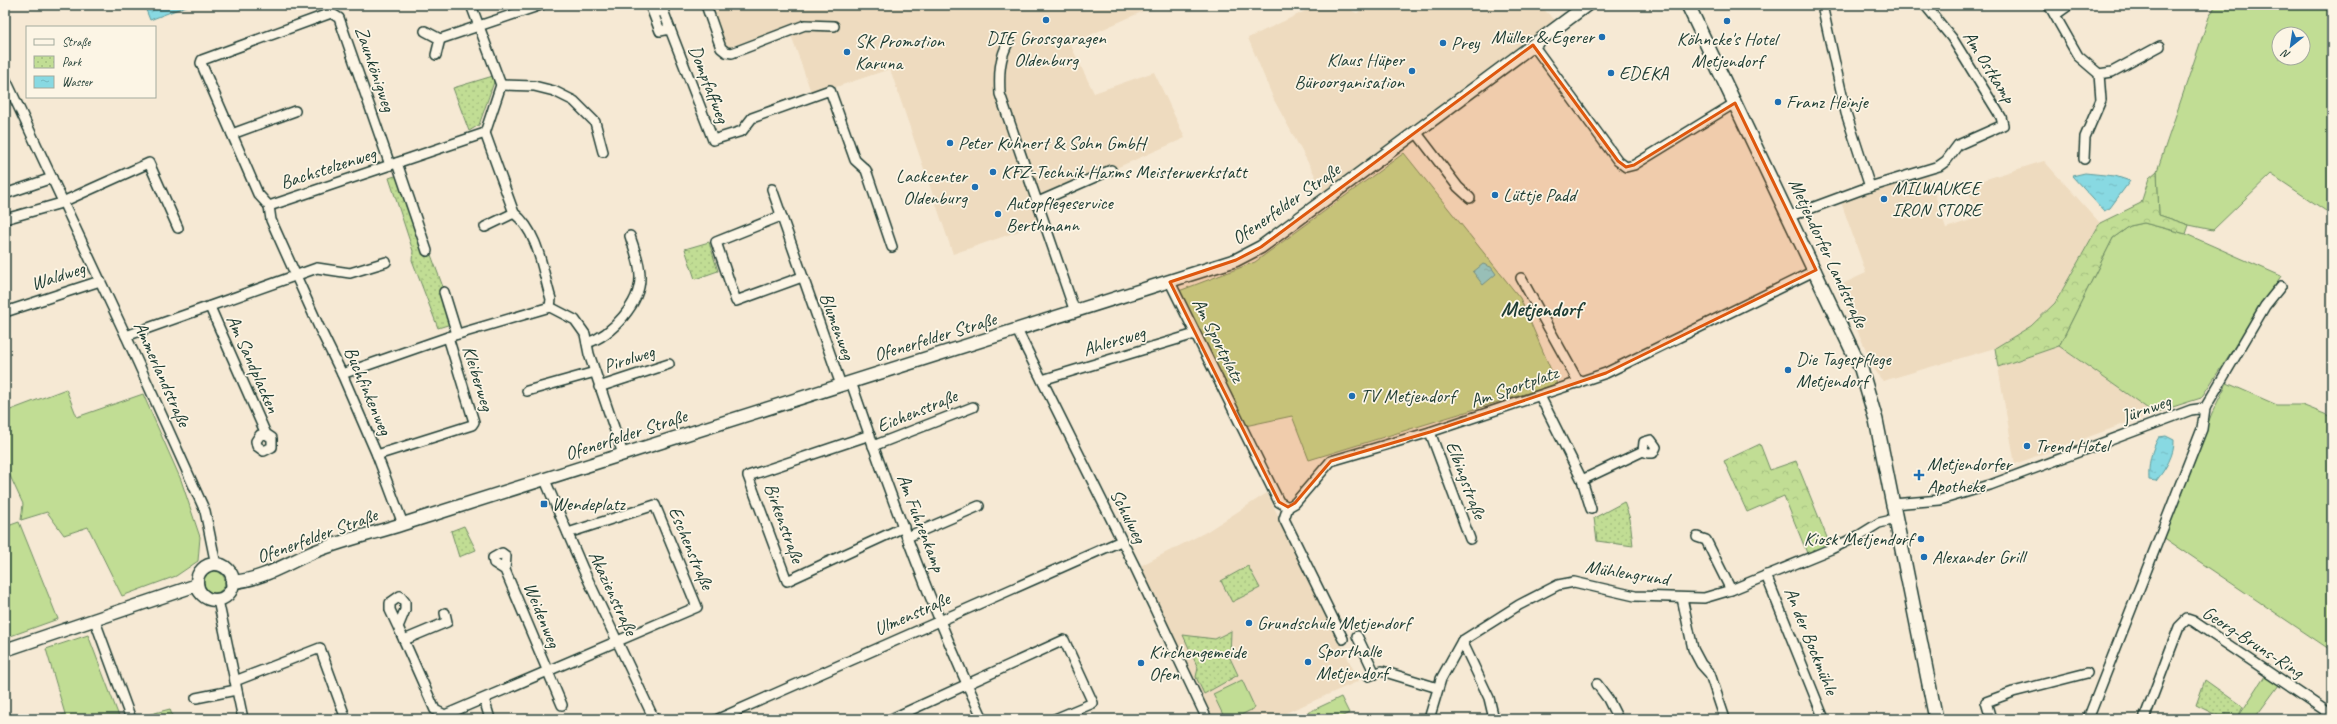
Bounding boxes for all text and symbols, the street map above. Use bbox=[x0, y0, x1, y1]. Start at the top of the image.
marker: DIE Grossgaragen Oldenburg bbox=[1041, 15, 1051, 25]
marker: Köhncke's Hotel Metjendorf bbox=[1722, 16, 1732, 26]
street label: Zaunkönigweg bbox=[349, 23, 401, 116]
place label: Müller & Egerer bbox=[1491, 25, 1596, 49]
legend bbox=[26, 26, 156, 98]
place label: DIE Grossgaragen Oldenburg bbox=[986, 26, 1106, 72]
street label: Am Ostkamp bbox=[1957, 26, 2022, 109]
north arrow bbox=[2271, 26, 2311, 66]
place label: Köhncke's Hotel Metjendorf bbox=[1677, 27, 1781, 73]
place label: SK Promotion Karuna bbox=[855, 29, 945, 75]
place label: Prey bbox=[1451, 31, 1481, 55]
marker: Müller & Egerer bbox=[1597, 32, 1607, 42]
text: Straße bbox=[62, 34, 91, 50]
marker: Prey bbox=[1438, 38, 1448, 48]
street label: Dompfaffweg bbox=[683, 42, 735, 127]
text: N bbox=[2278, 46, 2292, 62]
marker: SK Promotion Karuna bbox=[842, 47, 852, 57]
place label: Klaus Hüper Büroorganisation bbox=[1294, 48, 1405, 94]
text: Park bbox=[62, 54, 83, 70]
place label: EDEKA bbox=[1619, 61, 1669, 85]
marker: Klaus Hüper Büroorganisation bbox=[1407, 66, 1417, 76]
marker: EDEKA bbox=[1606, 68, 1616, 78]
text: Wasser bbox=[62, 74, 94, 90]
place label: Franz Heinje bbox=[1786, 90, 1869, 114]
marker: Franz Heinje bbox=[1773, 97, 1783, 107]
place label: Peter Kuhnert & Sohn GmbH bbox=[958, 131, 1148, 155]
marker: Peter Kuhnert & Sohn GmbH bbox=[945, 138, 955, 148]
street label: Bachstelzenweg bbox=[277, 141, 380, 195]
street label: Ofenerfelder Straße bbox=[1227, 157, 1346, 250]
place label: KFZ-Technik Harms Meisterwerkstatt bbox=[1001, 160, 1248, 184]
place label: Lackcenter Oldenburg bbox=[896, 164, 969, 210]
marker: KFZ-Technik Harms Meisterwerkstatt bbox=[988, 167, 998, 177]
street label: Metjendorfer Landstraße bbox=[1783, 175, 1874, 333]
place label: MILWAUKEE IRON STORE bbox=[1892, 176, 1984, 222]
marker: Lackcenter Oldenburg bbox=[970, 182, 980, 192]
place label: Lüttje Padd bbox=[1503, 183, 1579, 207]
marker: Lüttje Padd bbox=[1490, 190, 1500, 200]
place label: Autopflegeservice Berthmann bbox=[1006, 191, 1114, 237]
marker: MILWAUKEE IRON STORE bbox=[1879, 194, 1889, 204]
marker: Autopflegeservice Berthmann bbox=[993, 209, 1003, 219]
street label: Waldweg bbox=[28, 256, 89, 296]
street label: Blumenweg bbox=[814, 289, 861, 364]
street label: Am Sportplatz bbox=[1187, 294, 1250, 388]
district label: Metjendorf bbox=[1501, 296, 1587, 322]
street label: Ofenerfelder Straße bbox=[871, 306, 1001, 367]
street label: Am Sandplacken bbox=[221, 311, 285, 417]
street label: Ammerlandstraße bbox=[128, 318, 197, 432]
street label: Ahlersweg bbox=[1080, 320, 1149, 362]
street label: Pirolweg bbox=[601, 339, 659, 378]
street label: Buchfinkenweg bbox=[339, 343, 398, 440]
street label: Kleiberweg bbox=[457, 343, 500, 415]
place label: Die Tagespflege Metjendorf bbox=[1796, 347, 1892, 393]
street label: Am Sportplatz bbox=[1467, 360, 1563, 413]
marker: Die Tagespflege Metjendorf bbox=[1783, 365, 1793, 375]
street label: Eichenstraße bbox=[873, 383, 963, 438]
place label: TV Metjendorf bbox=[1360, 384, 1459, 408]
street label: Jürnweg bbox=[2117, 389, 2175, 429]
marker: TV Metjendorf bbox=[1347, 391, 1357, 401]
street label: Ofenerfelder Straße bbox=[562, 403, 692, 466]
place label: Trend Hotel bbox=[2035, 434, 2113, 458]
street label: Elbingstraße bbox=[1440, 438, 1492, 524]
marker: Trend Hotel bbox=[2022, 441, 2032, 451]
place label: Metjendorfer Apotheke bbox=[1927, 452, 2013, 498]
marker: Metjendorfer Apotheke bbox=[1914, 470, 1924, 480]
street label: Am Fuhrenkamp bbox=[891, 471, 951, 576]
street label: Birkenstraße bbox=[758, 480, 810, 568]
street label: Schulweg bbox=[1104, 485, 1152, 548]
place label: Wendeplatz bbox=[552, 492, 626, 516]
marker: Wendeplatz bbox=[539, 499, 549, 509]
street label: Ofenerfelder Straße bbox=[253, 502, 382, 569]
street label: Eschenstraße bbox=[663, 503, 720, 595]
place label: Kiosk Metjendorf bbox=[1804, 527, 1917, 551]
marker: Kiosk Metjendorf bbox=[1916, 534, 1926, 544]
place label: Alexander Grill bbox=[1932, 545, 2029, 569]
street label: Akazienstraße bbox=[583, 547, 644, 641]
marker: Alexander Grill bbox=[1919, 552, 1929, 562]
street label: Mühlengrund bbox=[1584, 555, 1674, 592]
street label: Weidenweg bbox=[518, 579, 566, 652]
street label: An der Bockmühle bbox=[1779, 584, 1844, 700]
street label: Ulmenstraße bbox=[870, 586, 955, 641]
street label: Georg-Bruns-Ring bbox=[2198, 600, 2309, 684]
place label: Grundschule Metjendorf bbox=[1257, 611, 1415, 635]
marker: Grundschule Metjendorf bbox=[1244, 618, 1254, 628]
place label: Sporthalle Metjendorf bbox=[1316, 639, 1392, 685]
place label: Kirchengemeide Ofen bbox=[1149, 640, 1248, 686]
marker: Sporthalle Metjendorf bbox=[1303, 657, 1313, 667]
marker: Kirchengemeide Ofen bbox=[1136, 658, 1146, 668]

